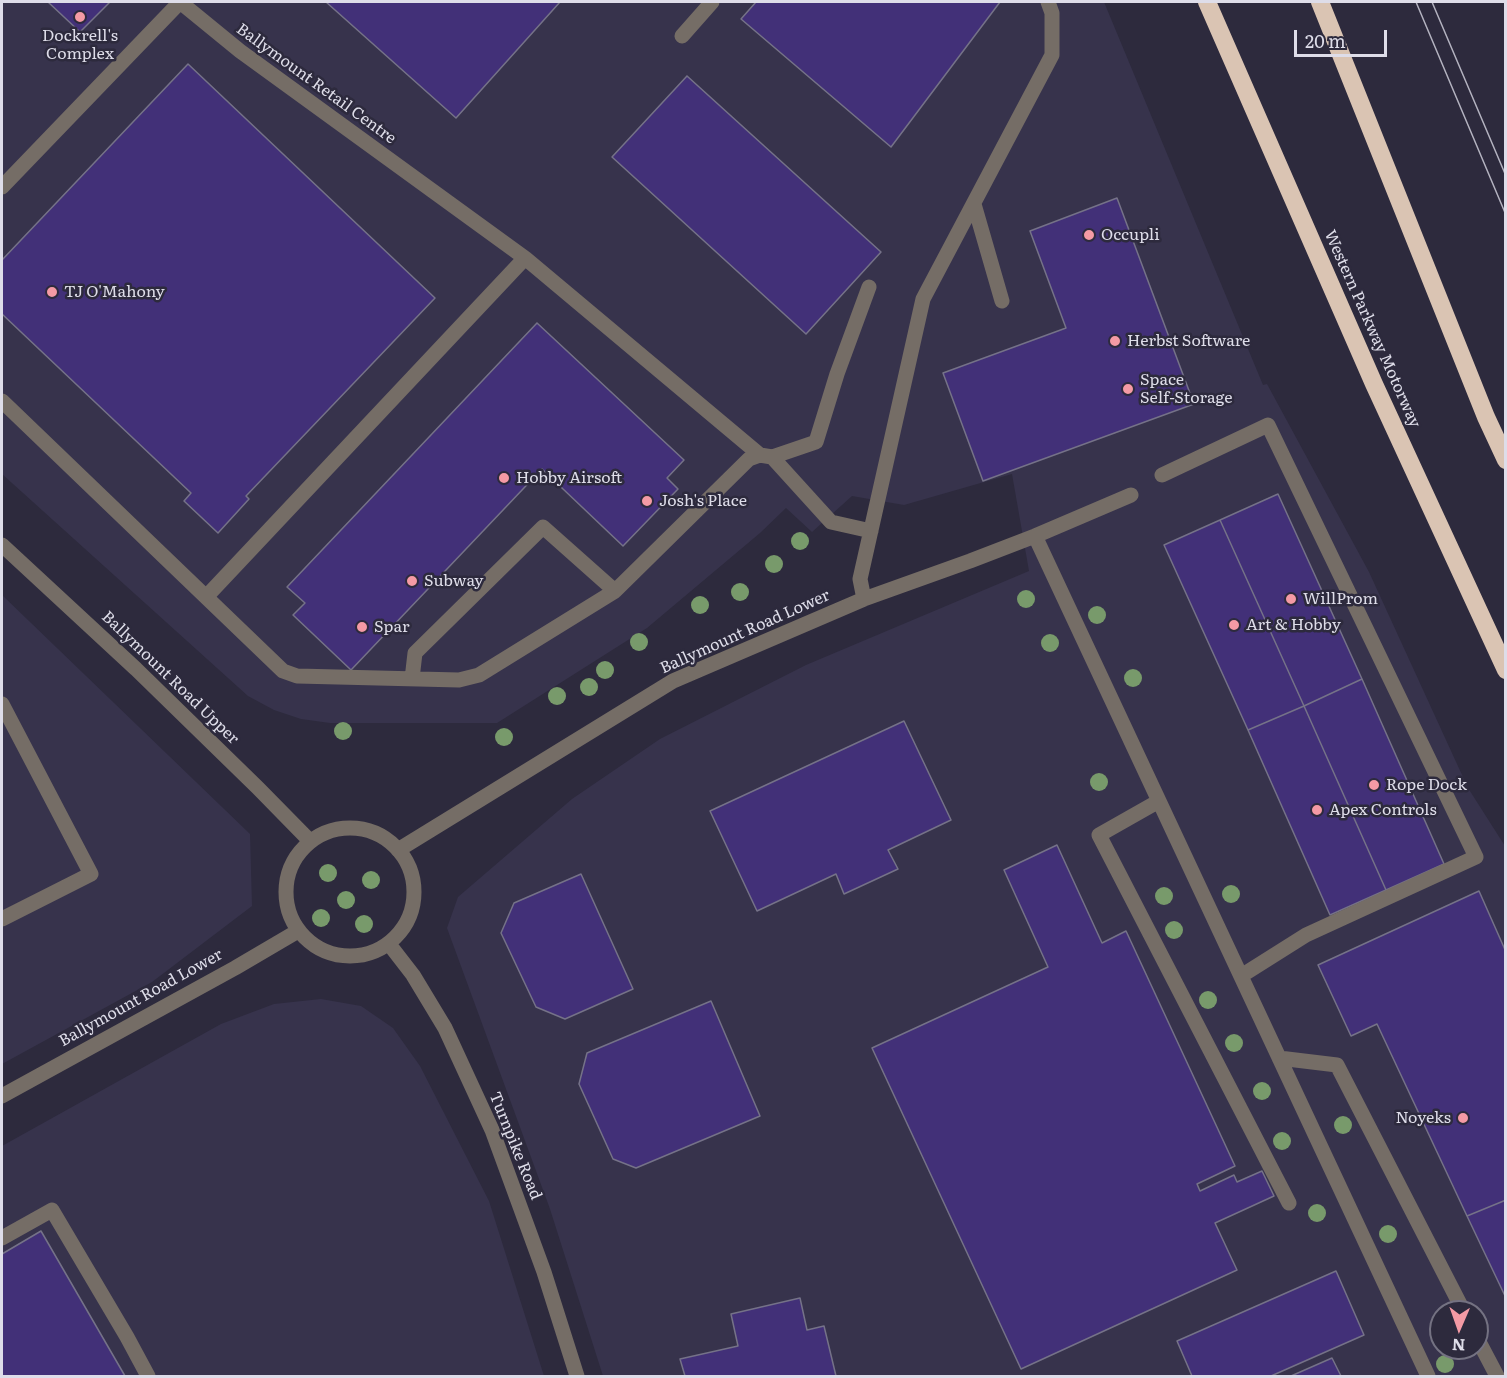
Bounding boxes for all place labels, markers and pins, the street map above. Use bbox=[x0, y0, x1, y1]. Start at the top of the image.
marker: Dockrell's Complex bbox=[73, 10, 87, 24]
place label: Dockrell's Complex bbox=[42, 26, 118, 64]
place label: Occupli bbox=[1101, 225, 1160, 245]
marker: Occupli bbox=[1082, 228, 1096, 242]
place label: TJ O'Mahony bbox=[64, 282, 165, 302]
marker: TJ O'Mahony bbox=[45, 285, 59, 299]
place label: Herbst Software bbox=[1127, 331, 1250, 351]
marker: Herbst Software bbox=[1108, 334, 1122, 348]
place label: Space Self-Storage bbox=[1140, 370, 1232, 408]
marker: Space Self-Storage bbox=[1121, 382, 1135, 396]
place label: Hobby Airsoft bbox=[516, 468, 622, 488]
marker: Hobby Airsoft bbox=[497, 471, 511, 485]
place label: Josh's Place bbox=[659, 491, 747, 511]
marker: Josh's Place bbox=[640, 494, 654, 508]
place label: Subway bbox=[424, 571, 483, 591]
marker: Subway bbox=[405, 574, 419, 588]
place label: WillProm bbox=[1303, 589, 1378, 609]
marker: WillProm bbox=[1284, 592, 1298, 606]
place label: Art & Hobby bbox=[1246, 615, 1341, 635]
place label: Spar bbox=[374, 617, 409, 637]
marker: Art & Hobby bbox=[1227, 618, 1241, 632]
marker: Spar bbox=[355, 620, 369, 634]
place label: Rope Dock bbox=[1386, 775, 1467, 795]
marker: Rope Dock bbox=[1367, 778, 1381, 792]
place label: Apex Controls bbox=[1329, 800, 1437, 820]
marker: Apex Controls bbox=[1310, 803, 1324, 817]
place label: Noyeks bbox=[1395, 1108, 1451, 1128]
marker: Noyeks bbox=[1456, 1111, 1470, 1125]

